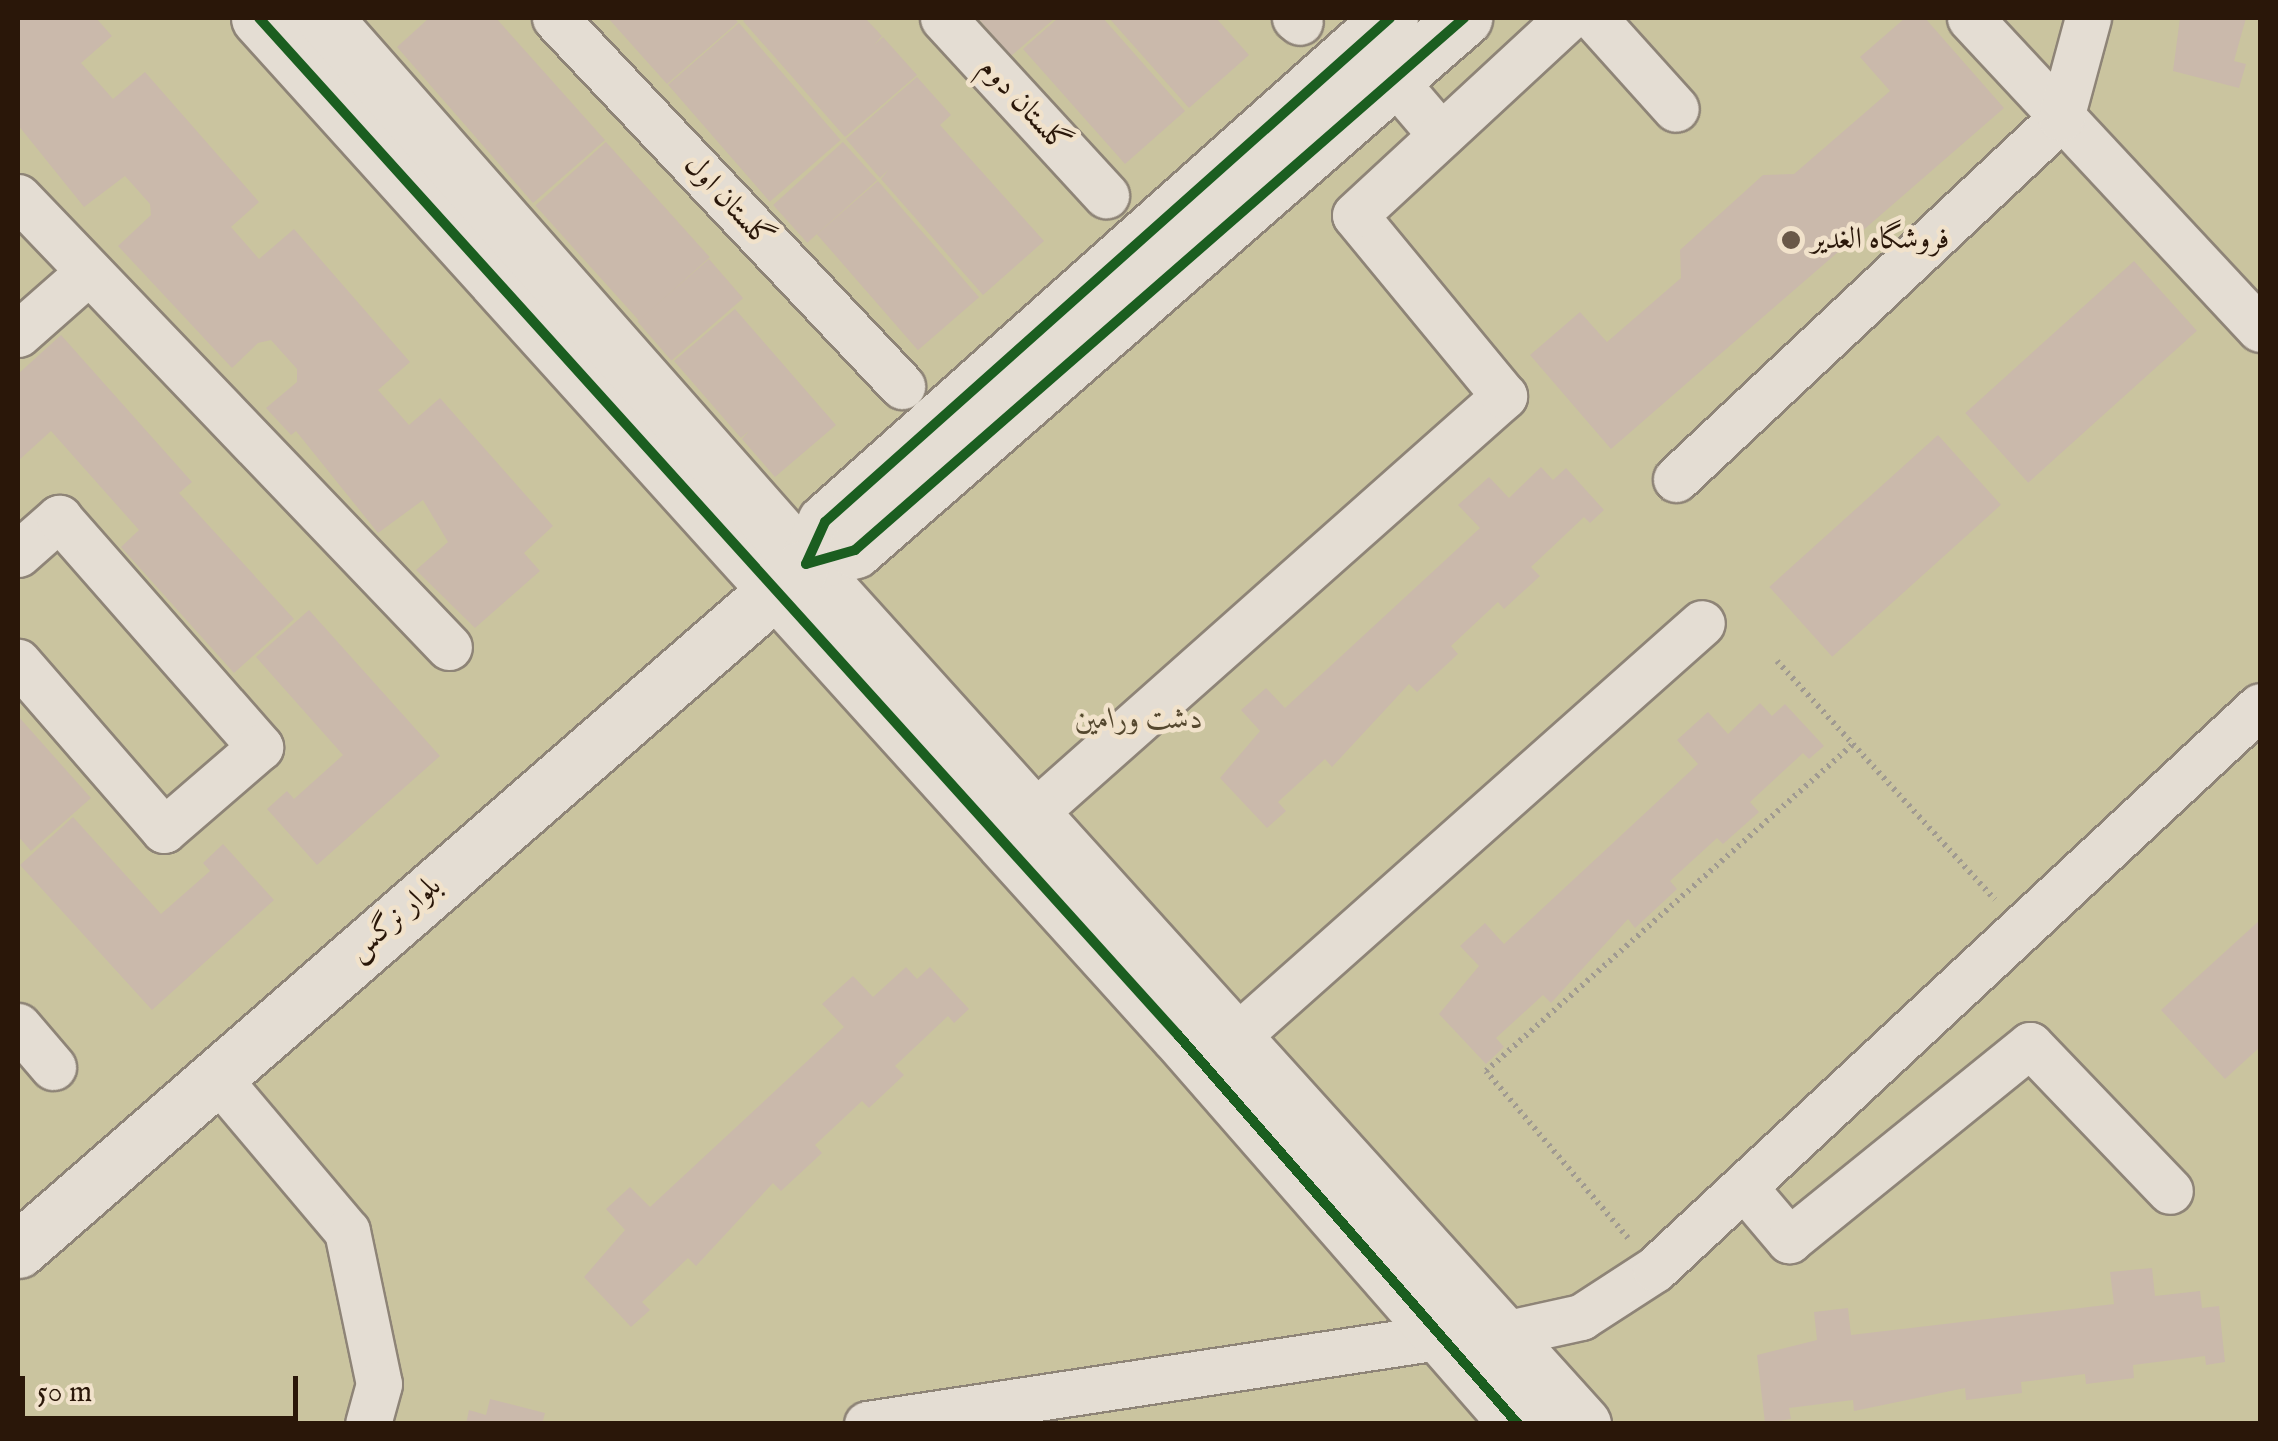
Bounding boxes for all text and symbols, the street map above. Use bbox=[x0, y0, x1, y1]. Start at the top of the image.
street label: گلستان دوم bbox=[971, 51, 1077, 161]
street label: گلستان اول bbox=[676, 148, 780, 256]
place label: فروشگاه الغدیر bbox=[1811, 222, 1949, 258]
marker: فروشگاه الغدیر bbox=[1780, 229, 1802, 251]
park label: دشت ورامین bbox=[1075, 702, 1203, 738]
street label: بلوار نرگس bbox=[341, 869, 449, 969]
scale bar bbox=[25, 1356, 302, 1418]
text: 50 m bbox=[37, 1374, 92, 1412]

